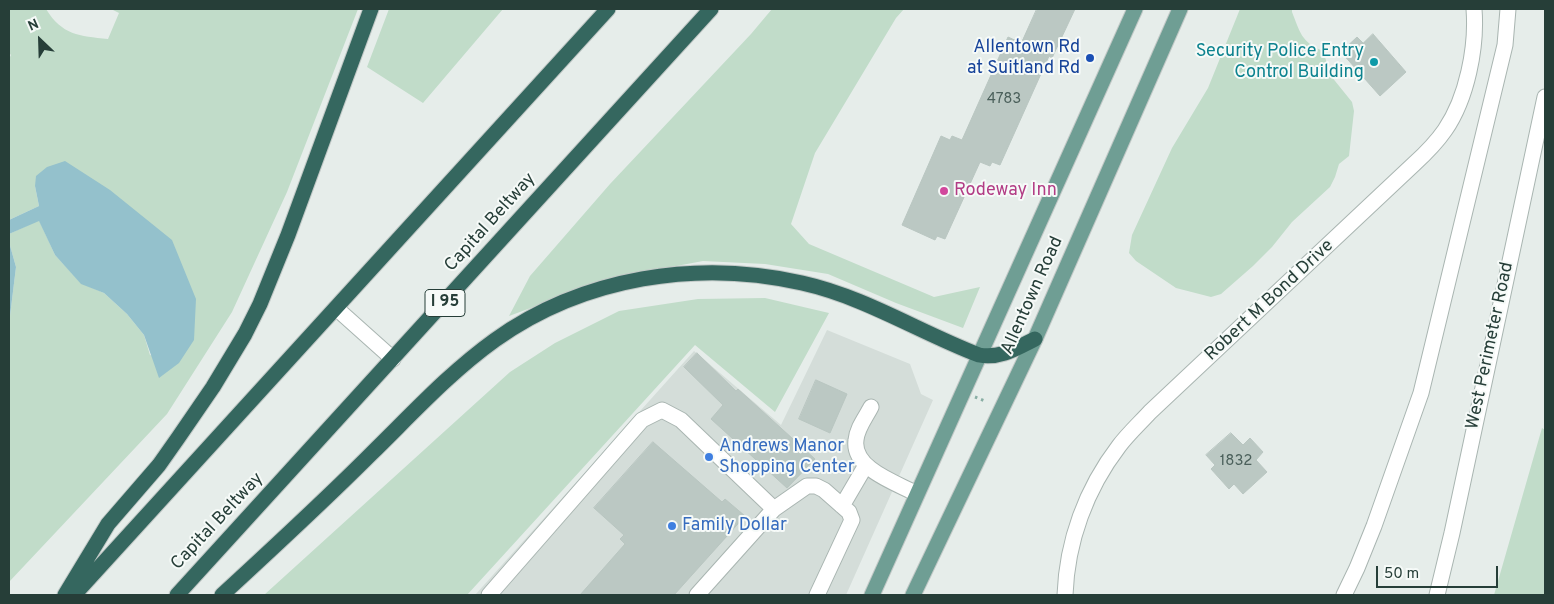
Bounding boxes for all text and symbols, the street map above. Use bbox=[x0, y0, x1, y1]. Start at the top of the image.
north arrow bbox=[15, 15, 65, 65]
text: N bbox=[26, 16, 42, 36]
place label: Allentown Rd at Suitland Rd bbox=[967, 37, 1080, 80]
place label: Security Police Entry Control Building bbox=[1196, 41, 1364, 84]
marker: Allentown Rd at Suitland Rd bbox=[1084, 52, 1096, 64]
marker: Security Police Entry Control Building bbox=[1368, 56, 1380, 68]
house number: 4783 bbox=[987, 91, 1021, 109]
street label: Capital Beltway bbox=[441, 169, 541, 277]
place label: Rodeway Inn bbox=[954, 180, 1057, 202]
marker: Rodeway Inn bbox=[938, 185, 950, 197]
street label: Allentown Road bbox=[997, 234, 1069, 358]
street label: Robert M Bond Drive bbox=[1201, 236, 1339, 366]
street label: West Perimeter Road bbox=[1463, 260, 1519, 432]
road number: I 95 bbox=[425, 290, 465, 316]
place label: Andrews Manor Shopping Center bbox=[719, 436, 855, 478]
marker: Andrews Manor Shopping Center bbox=[703, 451, 715, 463]
house number: 1832 bbox=[1220, 453, 1252, 471]
street label: Capital Beltway bbox=[167, 469, 269, 575]
place label: Family Dollar bbox=[682, 515, 787, 537]
marker: Family Dollar bbox=[666, 520, 678, 532]
scale bar bbox=[1379, 556, 1502, 588]
text: 50 m bbox=[1384, 565, 1419, 584]

